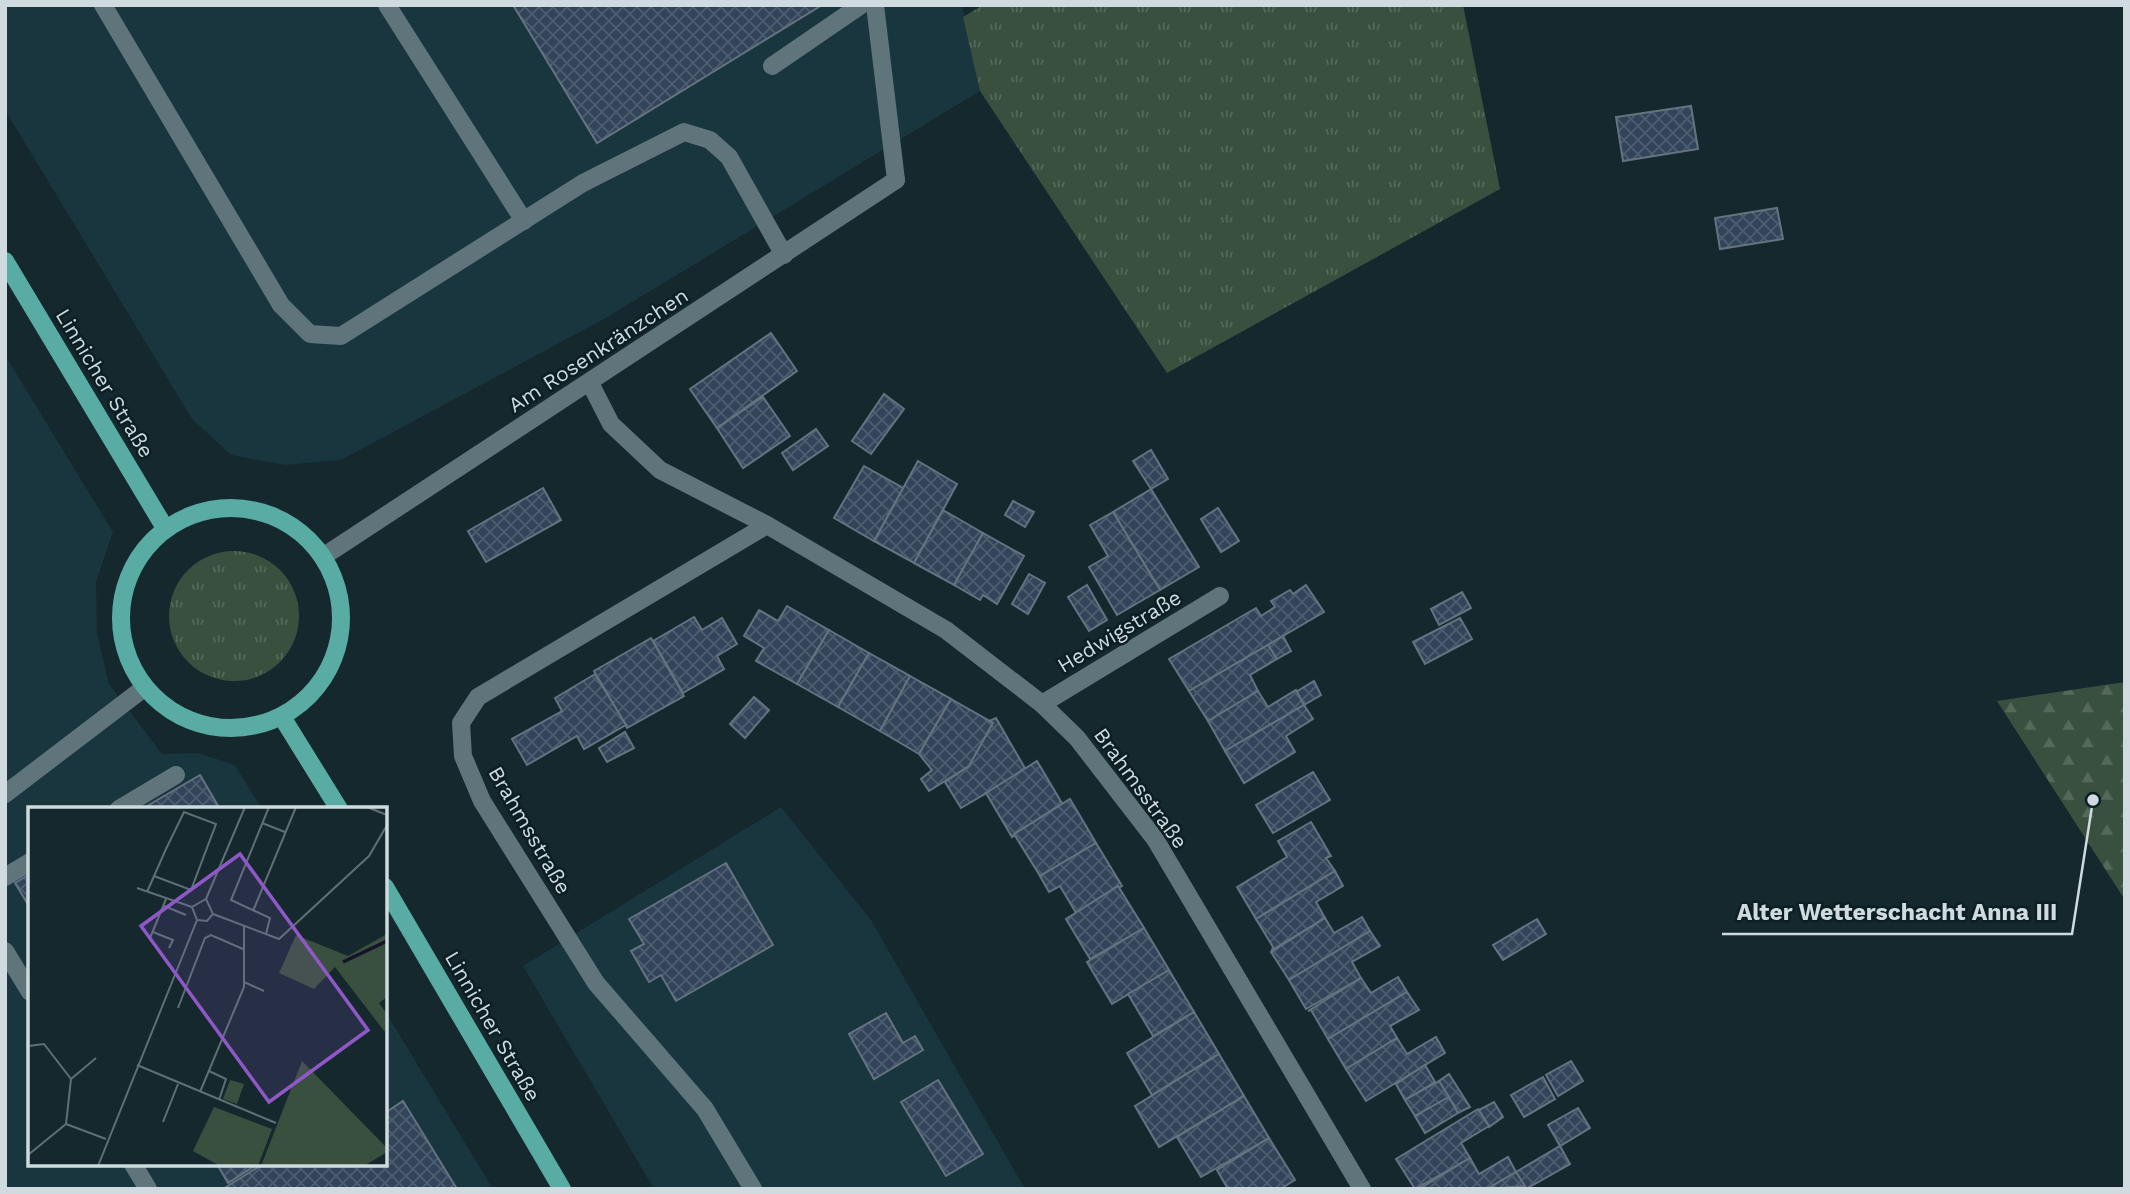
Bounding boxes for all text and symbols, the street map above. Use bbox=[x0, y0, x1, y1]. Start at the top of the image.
street label: Am Rosenkränzchen bbox=[503, 282, 693, 418]
street label: Linnicher Straße bbox=[51, 304, 159, 462]
street label: Hedwigstraße bbox=[1053, 584, 1185, 678]
street label: Brahmsstraße bbox=[1089, 723, 1193, 853]
street label: Brahmsstraße bbox=[483, 762, 577, 898]
inset map bbox=[28, 807, 387, 1166]
callout: Alter Wetterschacht Anna III bbox=[1722, 890, 2072, 934]
text: Alter Wetterschacht Anna III bbox=[1737, 899, 2057, 926]
street label: Linnicher Straße bbox=[440, 946, 546, 1106]

